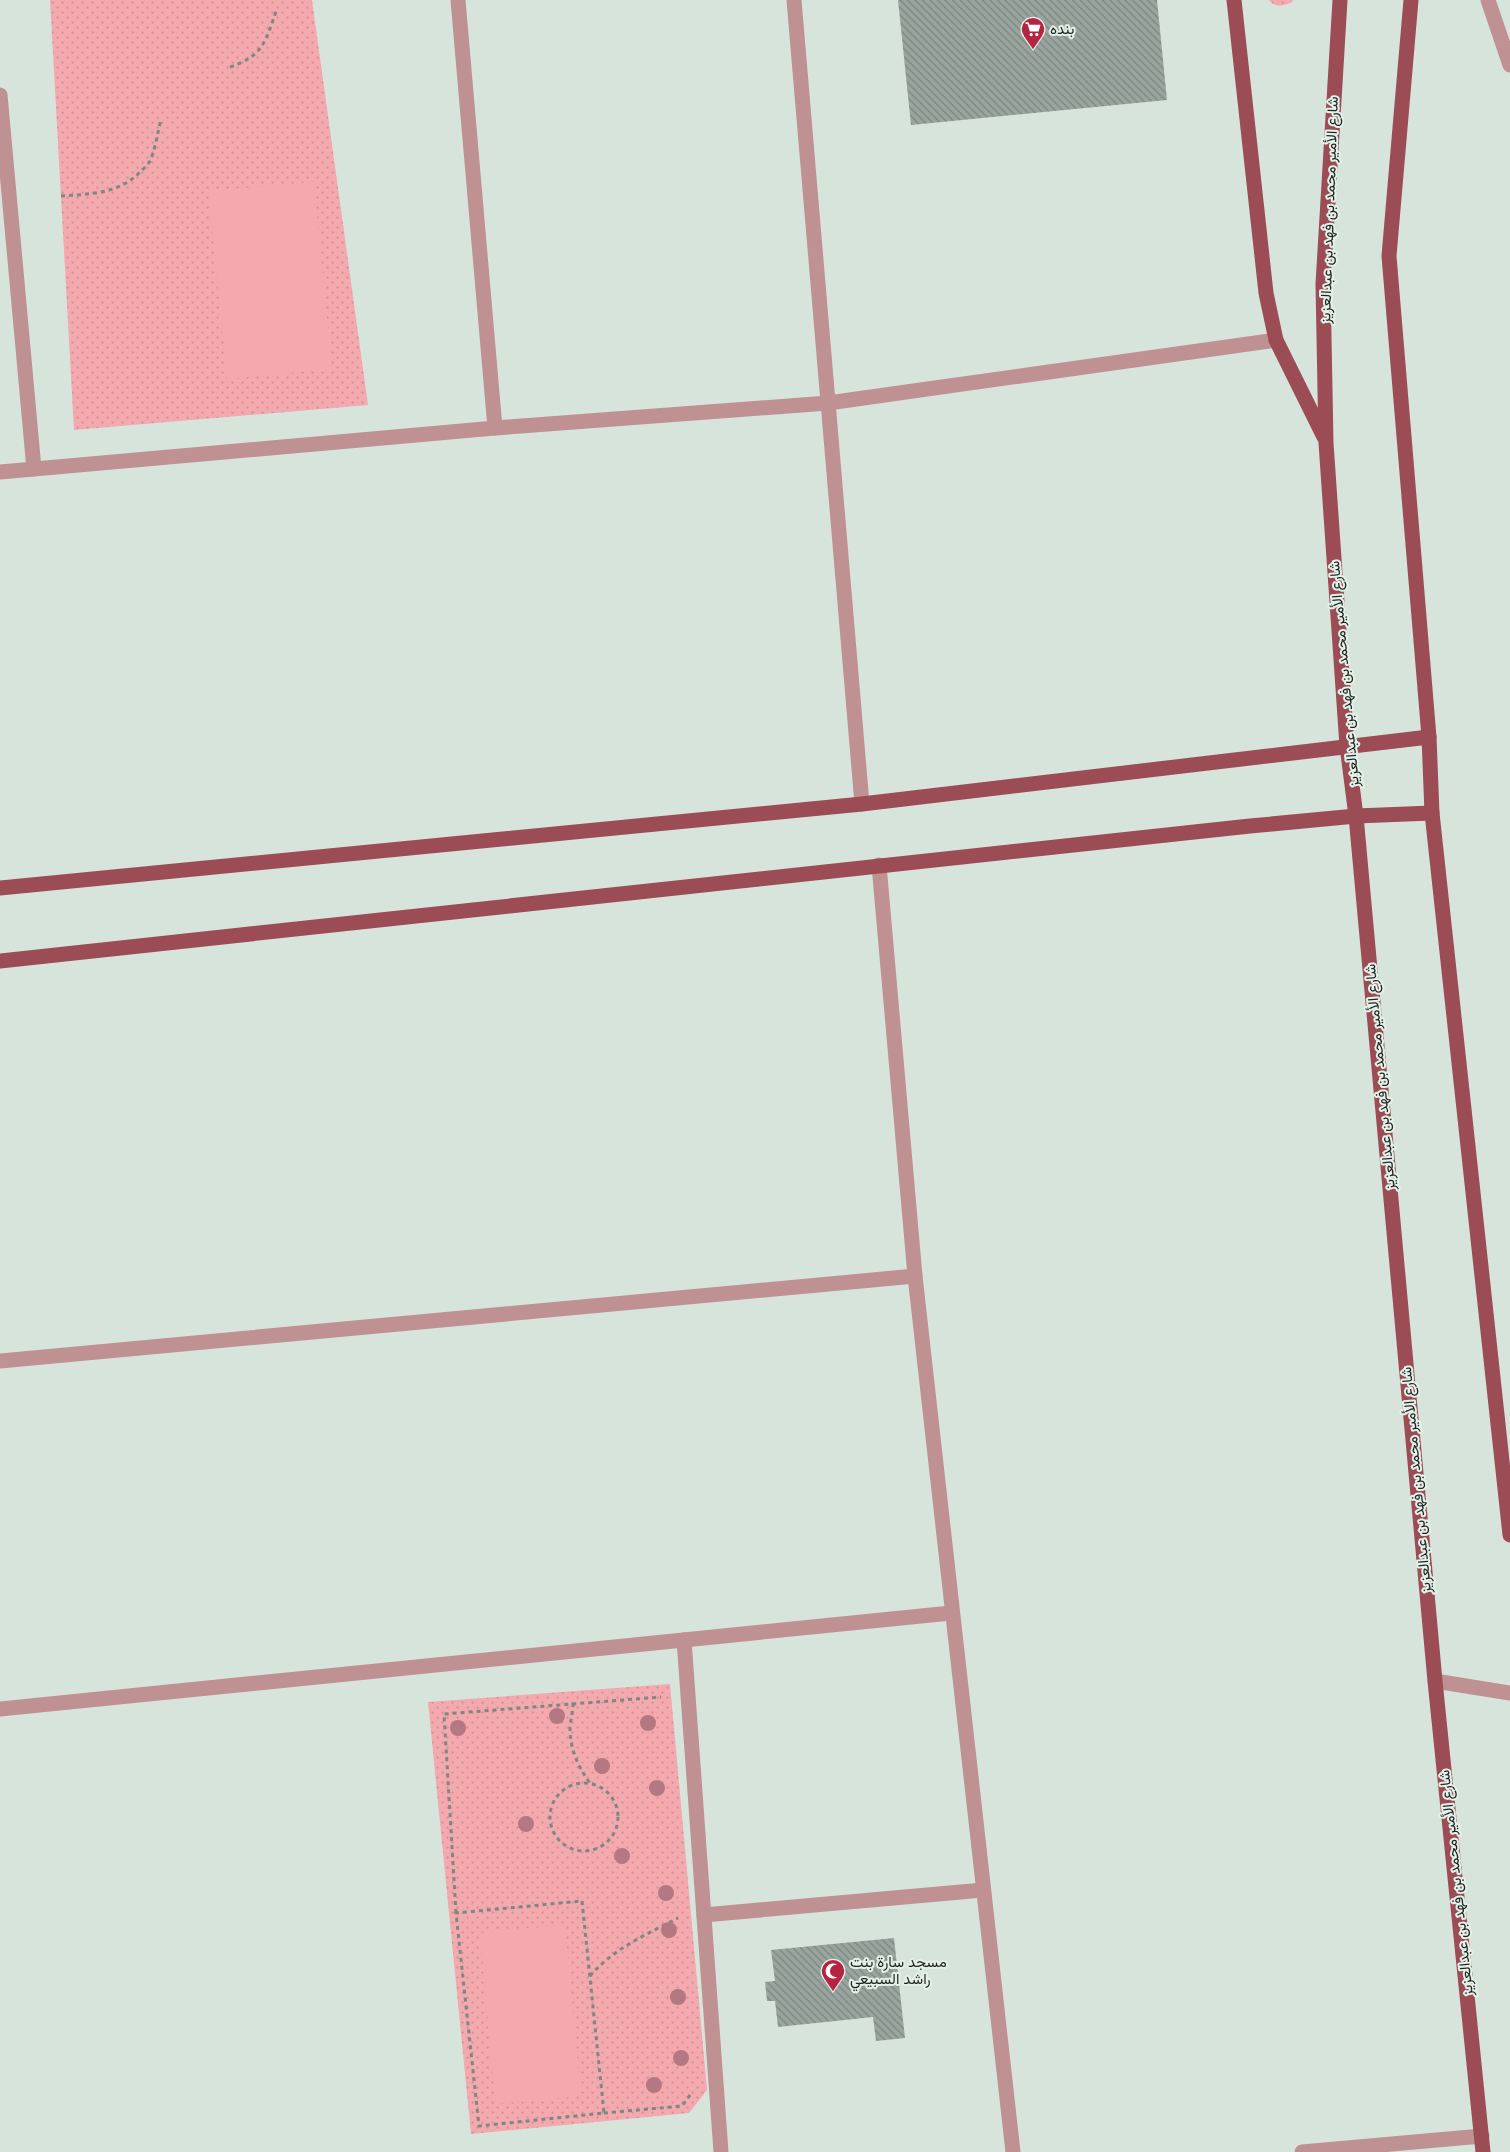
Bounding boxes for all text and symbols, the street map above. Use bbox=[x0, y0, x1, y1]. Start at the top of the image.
supermarket icon: بنده bbox=[1020, 16, 1046, 50]
place label: بنده bbox=[1050, 20, 1074, 38]
street label: شارع الأمير محمد بن فهد بن عبدالعزيز bbox=[1316, 96, 1344, 325]
street label: شارع الأمير محمد بن فهد بن عبدالعزيز bbox=[1325, 560, 1365, 789]
street label: شارع الأمير محمد بن فهد بن عبدالعزيز bbox=[1361, 963, 1401, 1192]
street label: شارع الأمير محمد بن فهد بن عبدالعزيز bbox=[1397, 1366, 1437, 1595]
street label: شارع الأمير محمد بن فهد بن عبدالعزيز bbox=[1435, 1769, 1479, 1998]
place label: مسجد سارة بنت راشد السبيعي bbox=[850, 1953, 947, 1992]
mosque icon: مسجد سارة بنت راشد السبيعي bbox=[820, 1958, 846, 1992]

